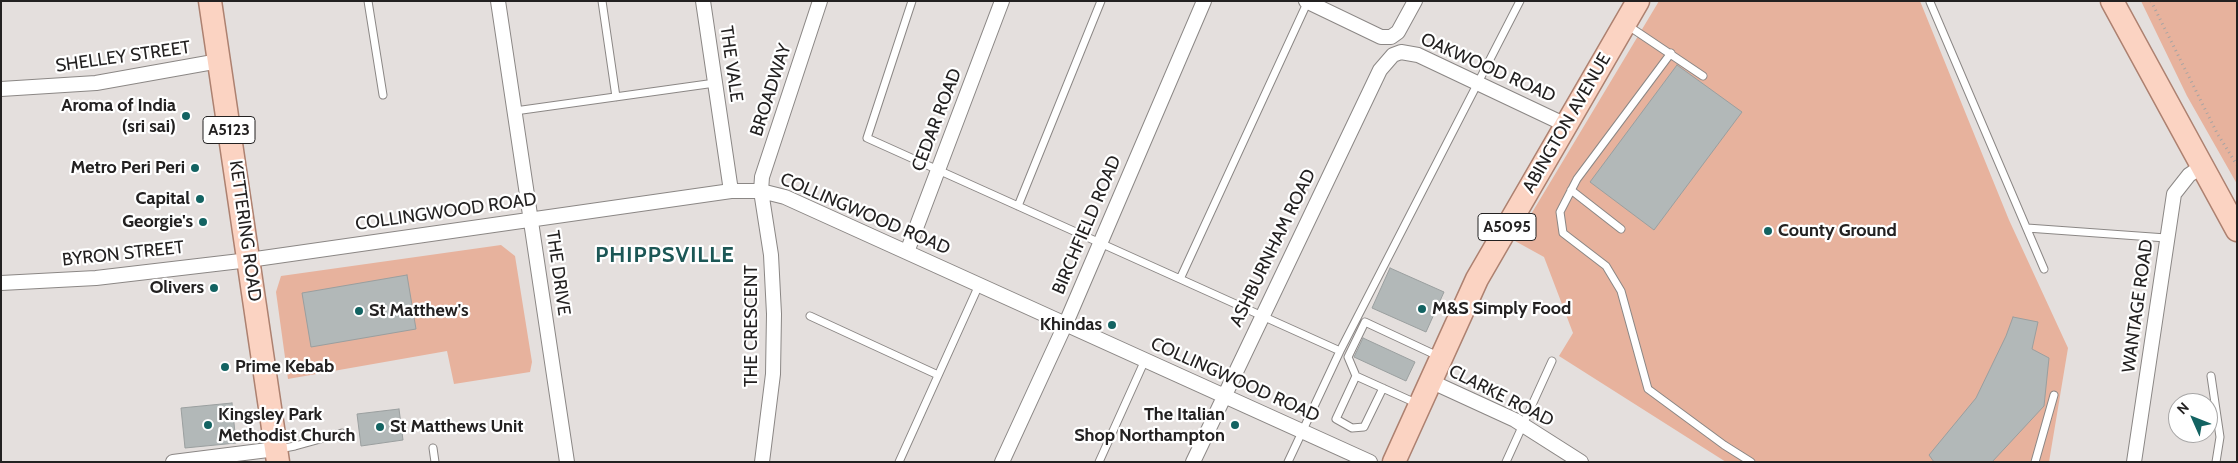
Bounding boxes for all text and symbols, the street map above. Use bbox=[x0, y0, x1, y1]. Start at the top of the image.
street label: THE VALE bbox=[715, 25, 747, 103]
street label: OAKWOOD ROAD bbox=[1417, 29, 1559, 107]
street label: SHELLEY STREET bbox=[54, 37, 192, 77]
street label: BROADWAY bbox=[746, 41, 796, 139]
street label: ABINGTON AVENUE bbox=[1518, 49, 1616, 197]
street label: CEDAR ROAD bbox=[907, 65, 967, 175]
place label: Aroma of India (sri sai) bbox=[61, 95, 176, 138]
marker: Aroma of India (sri sai) bbox=[180, 110, 192, 122]
road number: A5123 bbox=[203, 116, 255, 144]
street label: BIRCHFIELD ROAD bbox=[1048, 152, 1126, 298]
place label: Metro Peri Peri bbox=[71, 157, 185, 179]
street label: KETTERING ROAD bbox=[224, 159, 266, 303]
marker: Metro Peri Peri bbox=[189, 162, 201, 174]
street label: ASHBURNHAM ROAD bbox=[1225, 166, 1321, 330]
street label: COLLINGWOOD ROAD bbox=[777, 168, 953, 260]
place label: Capital bbox=[136, 188, 190, 210]
street label: COLLINGWOOD ROAD bbox=[354, 189, 538, 235]
marker: Capital bbox=[194, 193, 206, 205]
place label: Georgie's bbox=[122, 211, 193, 233]
road number: A5095 bbox=[1478, 213, 1536, 240]
marker: Georgie's bbox=[197, 216, 209, 228]
place label: County Ground bbox=[1778, 220, 1897, 242]
marker: County Ground bbox=[1762, 225, 1774, 237]
street label: THE DRIVE bbox=[541, 229, 575, 317]
street label: BYRON STREET bbox=[61, 237, 185, 271]
street label: WANTAGE ROAD bbox=[2118, 238, 2158, 374]
district label: PHIPPSVILLE bbox=[594, 243, 736, 269]
street label: THE CRESCENT bbox=[741, 265, 763, 387]
place label: Olivers bbox=[150, 277, 204, 299]
marker: Olivers bbox=[208, 282, 220, 294]
place label: M&S Simply Food bbox=[1432, 298, 1571, 320]
place label: St Matthew's bbox=[369, 300, 469, 322]
marker: M&S Simply Food bbox=[1416, 303, 1428, 315]
marker: St Matthew's bbox=[353, 305, 365, 317]
place label: Khindas bbox=[1040, 314, 1102, 336]
marker: Khindas bbox=[1106, 319, 1118, 331]
street label: COLLINGWOOD ROAD bbox=[1147, 333, 1323, 427]
place label: Prime Kebab bbox=[235, 356, 334, 378]
street label: CLARKE ROAD bbox=[1445, 360, 1557, 432]
marker: Prime Kebab bbox=[219, 361, 231, 373]
north arrow bbox=[2168, 393, 2218, 443]
text: N bbox=[2173, 398, 2193, 418]
place label: Kingsley Park Methodist Church bbox=[218, 404, 355, 446]
place label: The Italian Shop Northampton bbox=[1074, 404, 1225, 446]
place label: St Matthews Unit bbox=[390, 416, 524, 438]
marker: Kingsley Park Methodist Church bbox=[202, 419, 214, 431]
marker: The Italian Shop Northampton bbox=[1229, 419, 1241, 431]
marker: St Matthews Unit bbox=[374, 421, 386, 433]

